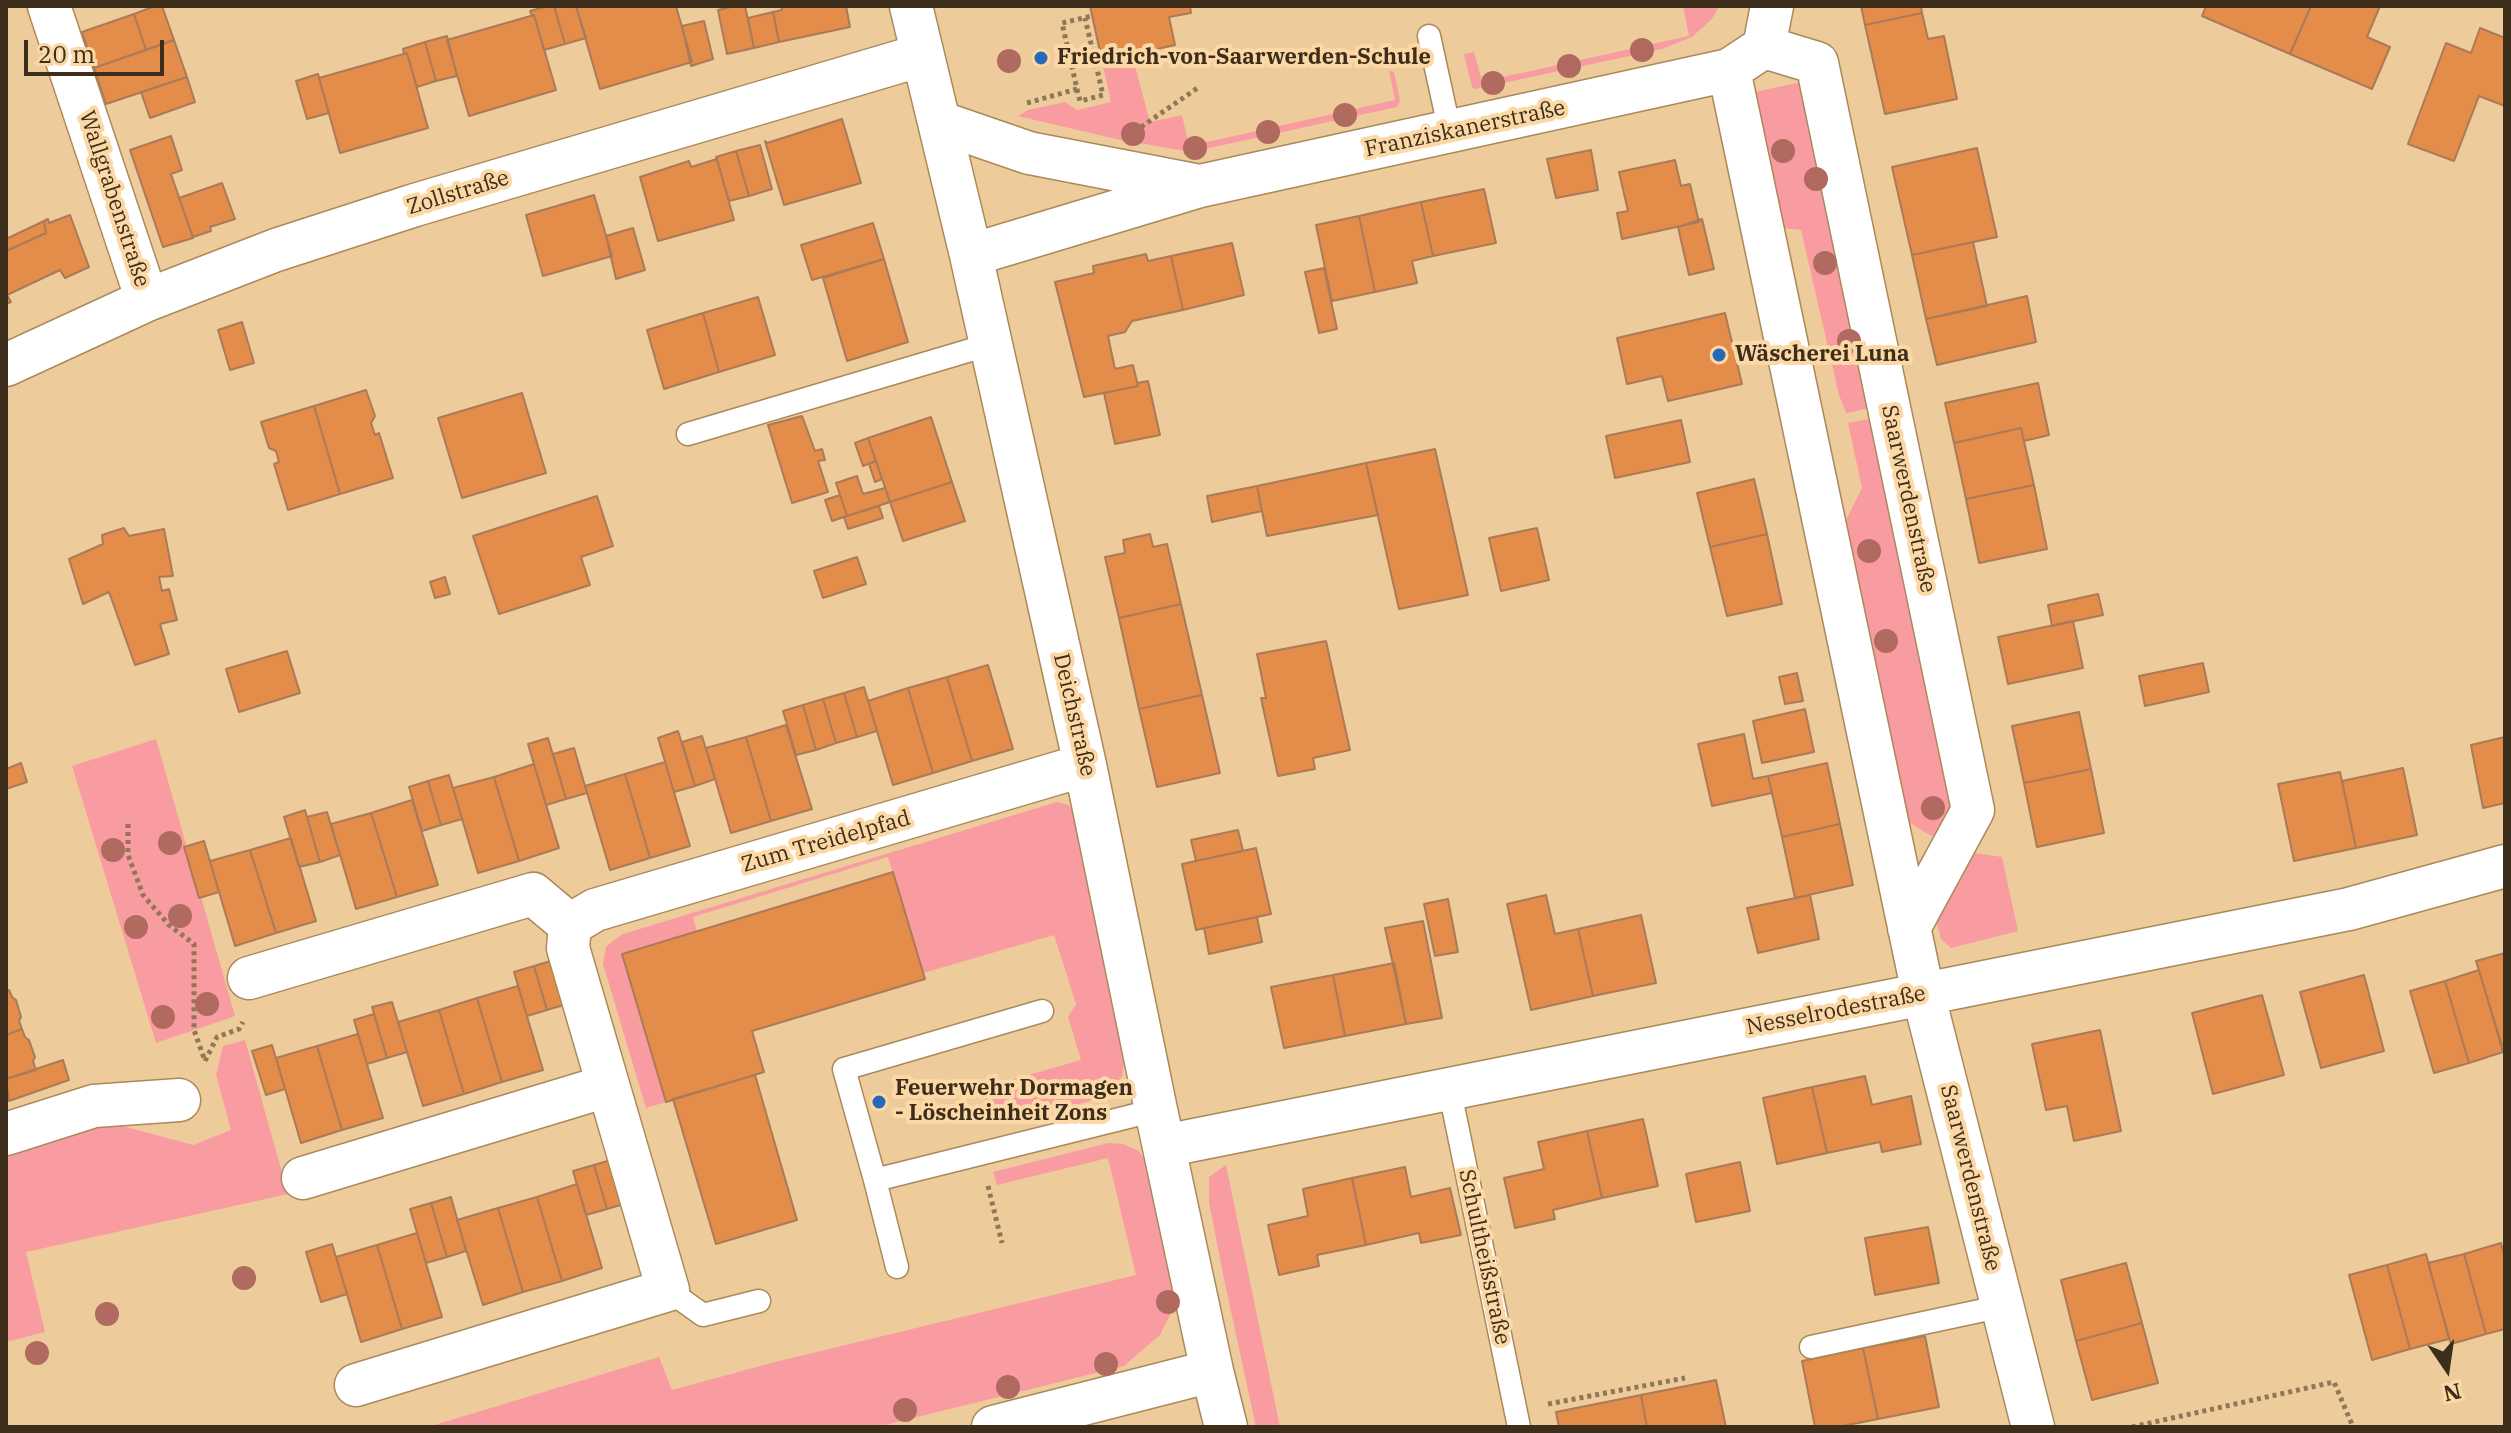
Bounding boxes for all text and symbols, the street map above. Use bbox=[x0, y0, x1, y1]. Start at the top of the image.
scale bar bbox=[28, 24, 168, 74]
text: 20 m bbox=[38, 38, 95, 70]
place label: Friedrich-von-Saarwerden-Schule bbox=[1057, 45, 1431, 71]
marker: Friedrich-von-Saarwerden-Schule bbox=[1032, 49, 1050, 67]
street label: Franziskanerstraße bbox=[1362, 95, 1568, 163]
street label: Wallgrabenstraße bbox=[73, 107, 155, 291]
street label: Zollstraße bbox=[404, 165, 512, 221]
place label: Wäscherei Luna bbox=[1735, 342, 1910, 368]
marker: Wäscherei Luna bbox=[1710, 346, 1728, 364]
street label: Saarwerdenstraße bbox=[1875, 403, 1941, 595]
street label: Deichstraße bbox=[1047, 651, 1101, 779]
street label: Zum Treidelpfad bbox=[739, 805, 913, 879]
street label: Nesselrodestraße bbox=[1744, 981, 1928, 1041]
place label: Feuerwehr Dormagen - Löscheinheit Zons bbox=[895, 1076, 1133, 1128]
street label: Saarwerdenstraße bbox=[1934, 1082, 2006, 1274]
marker: Feuerwehr Dormagen - Löscheinheit Zons bbox=[870, 1093, 888, 1111]
street label: Schultheißstraße bbox=[1453, 1167, 1515, 1347]
north arrow bbox=[2407, 1329, 2487, 1409]
text: N bbox=[2441, 1377, 2464, 1409]

